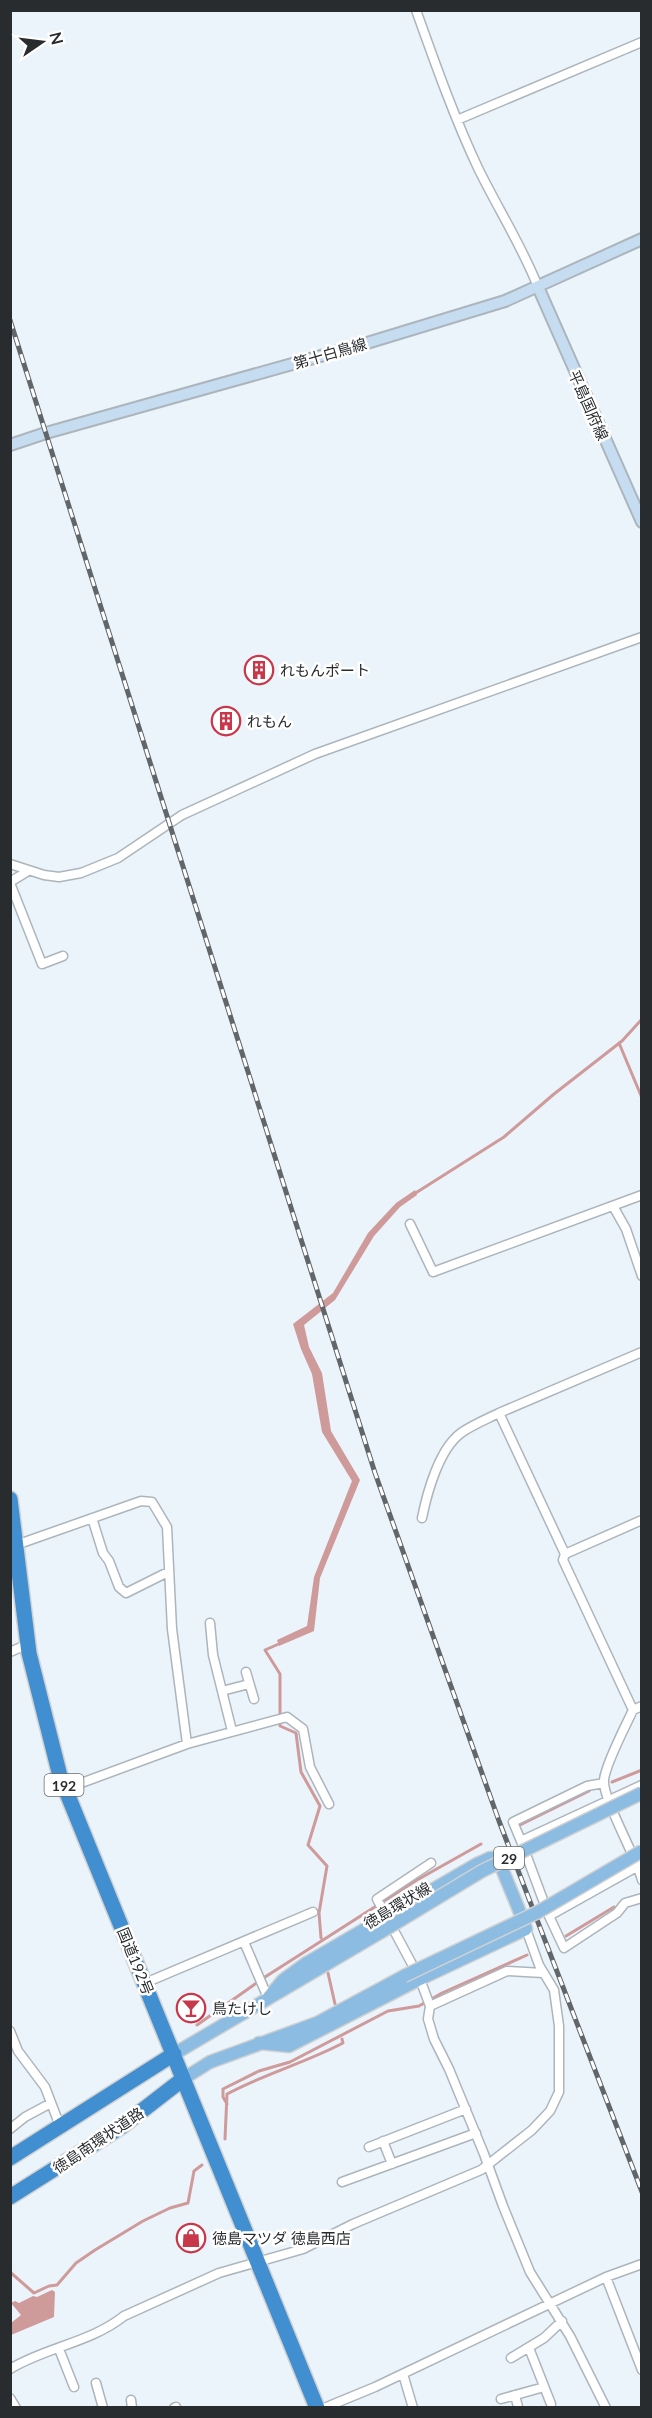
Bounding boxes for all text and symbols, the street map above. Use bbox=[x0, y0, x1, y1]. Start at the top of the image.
north arrow bbox=[12, 12, 72, 72]
text: N bbox=[46, 30, 68, 47]
street label: 第十白鳥線 bbox=[291, 334, 369, 372]
street label: 平島国府線 bbox=[566, 367, 612, 443]
building icon: れもんポート bbox=[243, 654, 275, 686]
place label: れもんポート bbox=[280, 661, 370, 679]
building icon: れもん bbox=[210, 705, 242, 737]
place label: れもん bbox=[247, 712, 292, 730]
road number: 192 bbox=[44, 1774, 84, 1796]
road number: 29 bbox=[494, 1847, 524, 1869]
street label: 徳島環状線 bbox=[360, 1878, 434, 1932]
street label: 国道192号 bbox=[114, 1925, 158, 1997]
bar icon: 鳥たけし bbox=[175, 1992, 207, 2024]
place label: 鳥たけし bbox=[212, 1999, 272, 2017]
street label: 徳島南環状道路 bbox=[49, 2103, 147, 2177]
shop icon: 徳島マツダ 徳島西店 bbox=[175, 2222, 207, 2254]
place label: 徳島マツダ 徳島西店 bbox=[212, 2229, 351, 2247]

